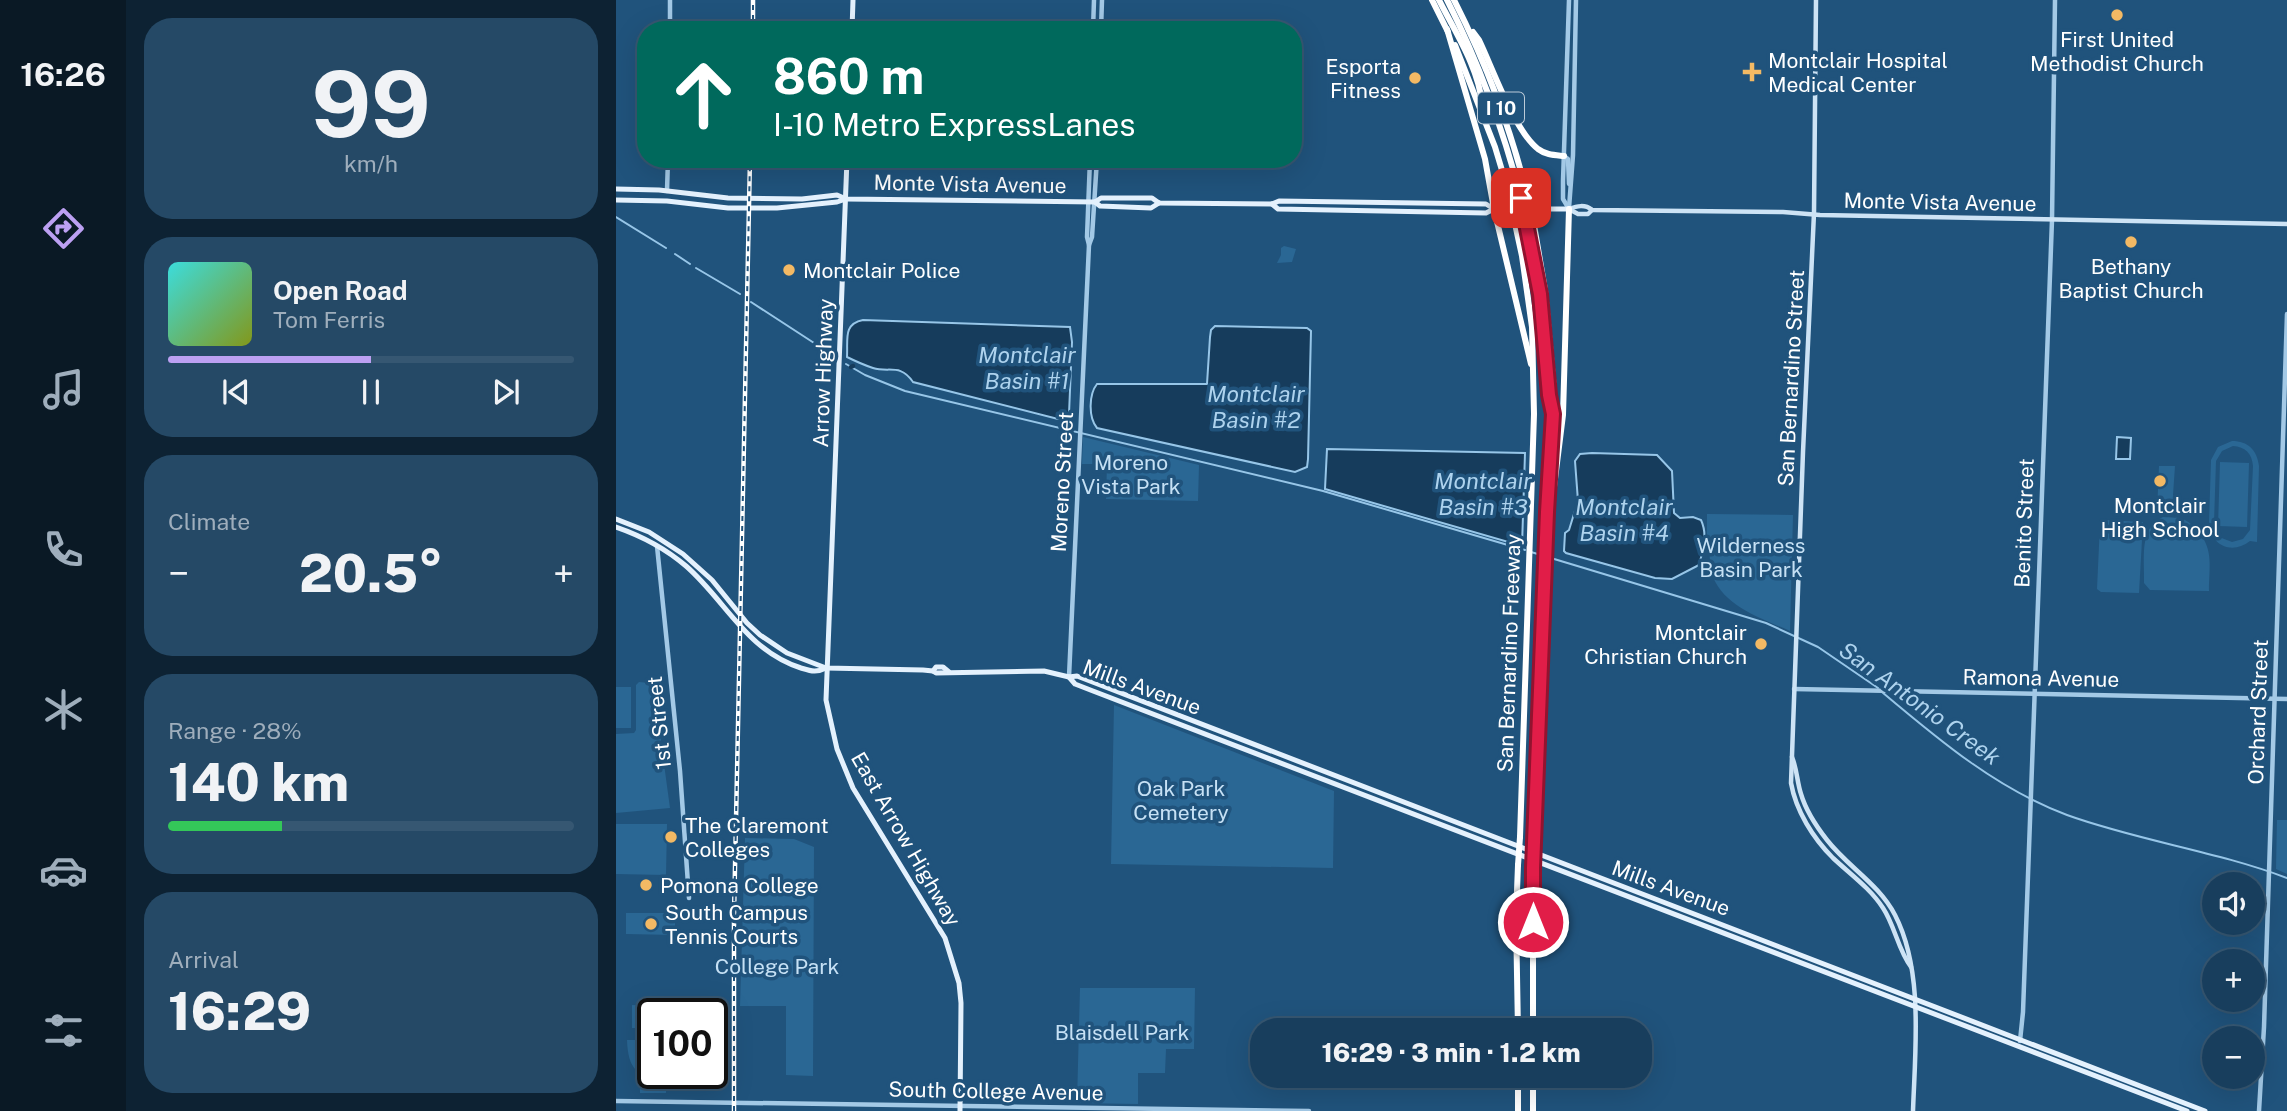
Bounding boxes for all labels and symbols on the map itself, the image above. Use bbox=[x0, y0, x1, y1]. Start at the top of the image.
marker: First United Methodist Church bbox=[2109, 7, 2125, 23]
place label: First United Methodist Church bbox=[2030, 27, 2204, 76]
place label: Montclair Hospital Medical Center bbox=[1768, 48, 1948, 97]
place label: Esporta Fitness bbox=[1326, 54, 1401, 103]
marker: Montclair Hospital Medical Center bbox=[1742, 62, 1762, 82]
marker: Esporta Fitness bbox=[1407, 70, 1423, 86]
road number: I 10 bbox=[1478, 92, 1524, 124]
pin bbox=[1491, 168, 1551, 228]
street label: Monte Vista Avenue bbox=[873, 170, 1067, 198]
street label: Monte Vista Avenue bbox=[1843, 188, 2037, 216]
marker: Bethany Baptist Church bbox=[2123, 234, 2139, 250]
place label: Bethany Baptist Church bbox=[2058, 254, 2204, 303]
place label: Montclair Police bbox=[803, 258, 960, 283]
marker: Montclair Police bbox=[781, 262, 797, 278]
street label: San Bernardino Street bbox=[1773, 269, 1809, 487]
street label: Arrow Highway bbox=[808, 298, 838, 448]
water label: Montclair Basin #1 bbox=[978, 341, 1076, 394]
water label: Montclair Basin #2 bbox=[1207, 380, 1305, 433]
street label: Moreno Street bbox=[1046, 411, 1078, 553]
park label: Moreno Vista Park bbox=[1081, 450, 1181, 499]
street label: Benito Street bbox=[2009, 458, 2039, 588]
water label: Montclair Basin #3 bbox=[1434, 467, 1532, 520]
marker: Montclair High School bbox=[2152, 473, 2168, 489]
water label: Montclair Basin #4 bbox=[1575, 493, 1673, 546]
place label: Montclair High School bbox=[2100, 493, 2220, 542]
street label: San Bernardino Freeway bbox=[1492, 533, 1526, 773]
park label: Wilderness Basin Park bbox=[1697, 533, 1806, 582]
place label: Montclair Christian Church bbox=[1584, 620, 1747, 669]
marker: Montclair Christian Church bbox=[1753, 636, 1769, 652]
water label: San Antonio Creek bbox=[1834, 636, 2006, 771]
street label: Orchard Street bbox=[2243, 639, 2273, 785]
street label: Mills Avenue bbox=[1080, 654, 1204, 720]
street label: Ramona Avenue bbox=[1963, 664, 2119, 692]
street label: 1st Street bbox=[642, 675, 676, 771]
street label: East Arrow Highway bbox=[846, 747, 966, 931]
park label: Oak Park Cemetery bbox=[1133, 776, 1229, 825]
place label: The Claremont Colleges bbox=[685, 813, 829, 862]
marker: The Claremont Colleges bbox=[663, 829, 679, 845]
street label: Mills Avenue bbox=[1609, 855, 1733, 921]
place label: Pomona College bbox=[660, 873, 819, 898]
marker: Pomona College bbox=[638, 877, 654, 893]
position arrow bbox=[1496, 885, 1570, 959]
place label: South Campus Tennis Courts bbox=[665, 900, 808, 949]
marker: South Campus Tennis Courts bbox=[643, 916, 659, 932]
park label: College Park bbox=[715, 954, 839, 979]
speed limit sign: 100 bbox=[637, 998, 728, 1089]
park label: Blaisdell Park bbox=[1055, 1020, 1189, 1045]
street label: South College Avenue bbox=[888, 1077, 1104, 1105]

